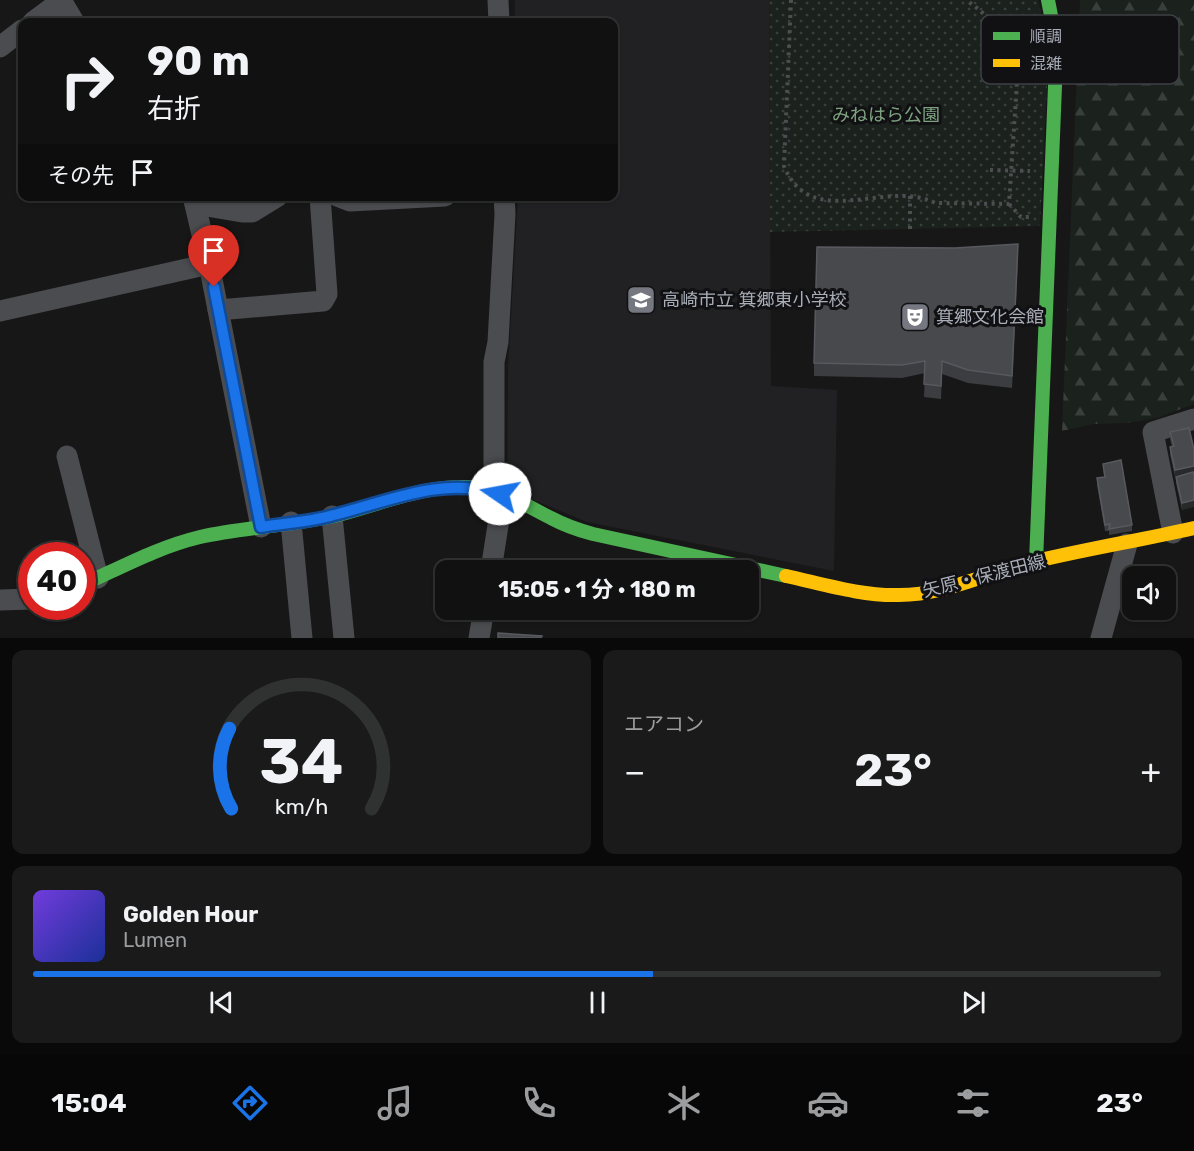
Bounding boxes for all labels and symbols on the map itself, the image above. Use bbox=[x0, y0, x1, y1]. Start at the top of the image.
legend bbox=[981, 15, 1179, 84]
text: 順調 bbox=[1030, 27, 1062, 46]
text: 混雑 bbox=[1030, 54, 1062, 73]
park label: みねはら公園 bbox=[832, 104, 940, 126]
pin bbox=[188, 225, 239, 287]
school or university icon: 高崎市立 箕郷東小学校 bbox=[625, 284, 657, 316]
place label: 高崎市立 箕郷東小学校 bbox=[662, 289, 846, 311]
theatre icon: 箕郷文化会館 bbox=[899, 301, 931, 333]
place label: 箕郷文化会館 bbox=[936, 306, 1044, 328]
position arrow bbox=[468, 462, 532, 526]
speed limit sign: 40 bbox=[18, 542, 96, 620]
street label: 矢原・保渡田線 bbox=[920, 550, 1048, 602]

